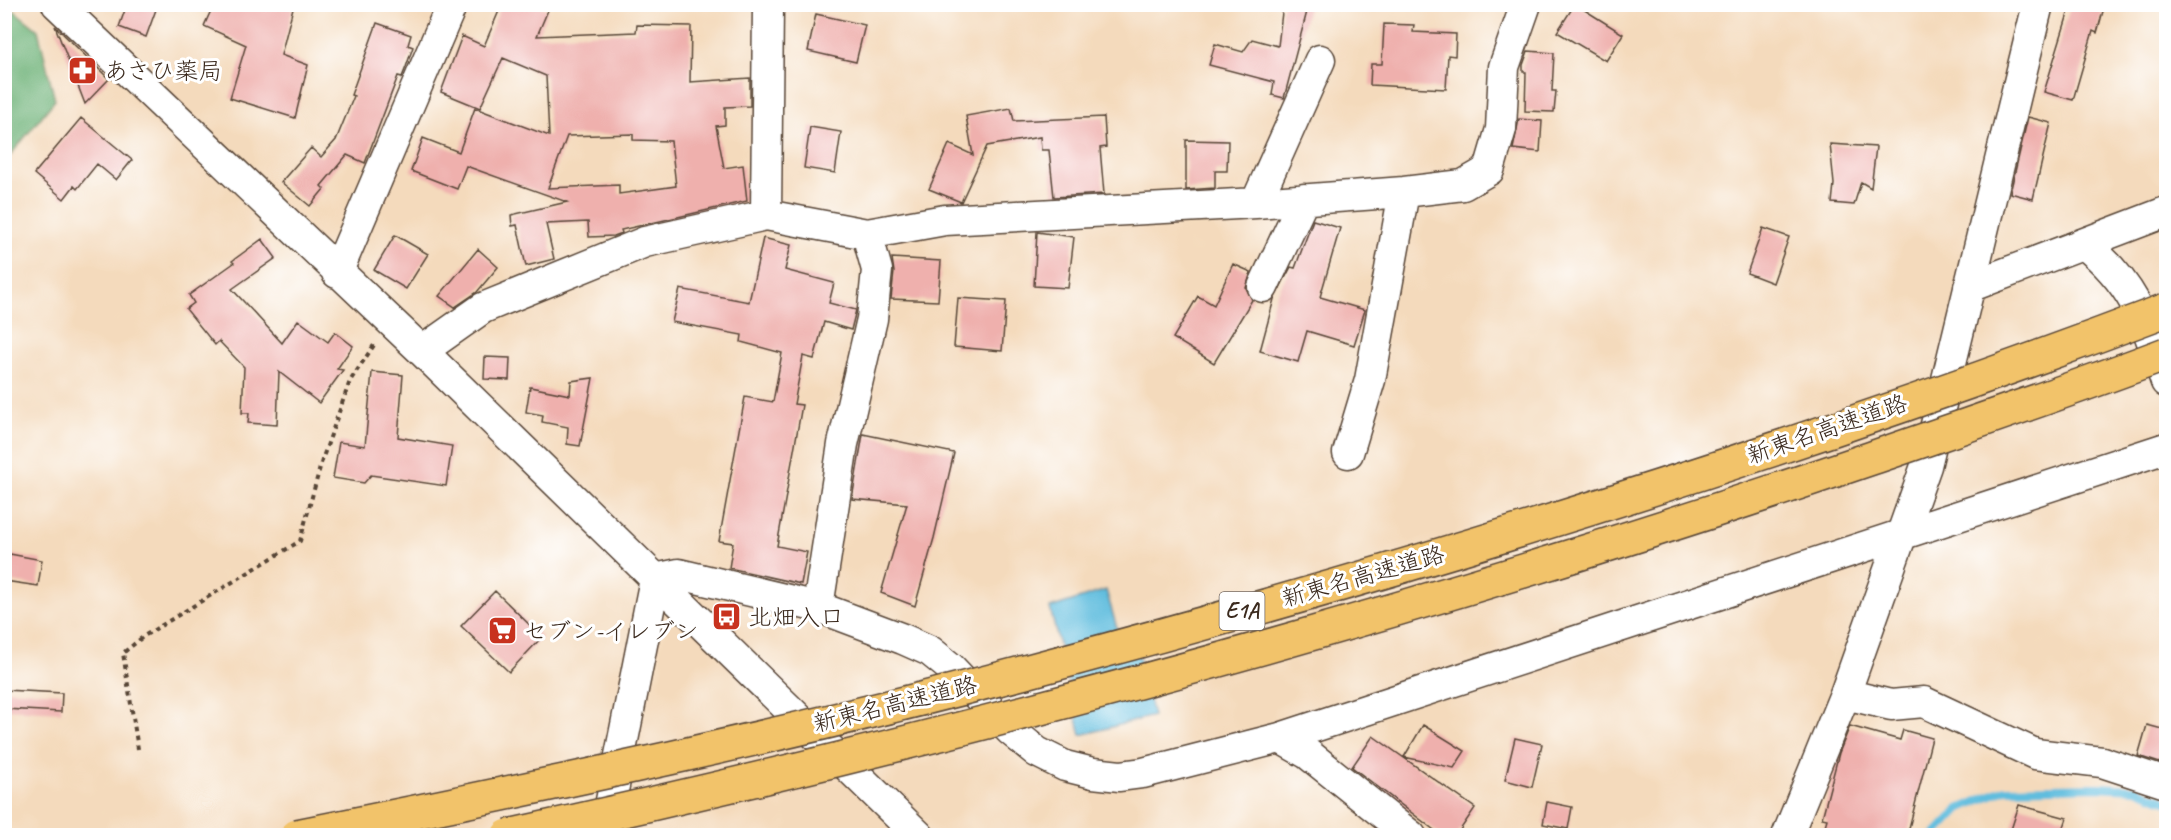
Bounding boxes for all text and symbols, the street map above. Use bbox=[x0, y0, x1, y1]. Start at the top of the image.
pharmacy icon: あさひ薬局 bbox=[67, 55, 99, 87]
place label: あさひ薬局 bbox=[104, 56, 223, 86]
street label: 新東名高速道路 bbox=[1743, 387, 1911, 471]
street label: 新東名高速道路 bbox=[1278, 538, 1448, 614]
road number: E1A bbox=[1220, 592, 1264, 630]
bus stop icon: 北畑入口 bbox=[711, 601, 743, 633]
place label: 北畑入口 bbox=[748, 602, 844, 632]
supermarket icon: セブン-イレブン bbox=[486, 615, 518, 647]
place label: セブン-イレブン bbox=[523, 616, 699, 646]
street label: 新東名高速道路 bbox=[810, 669, 980, 739]

